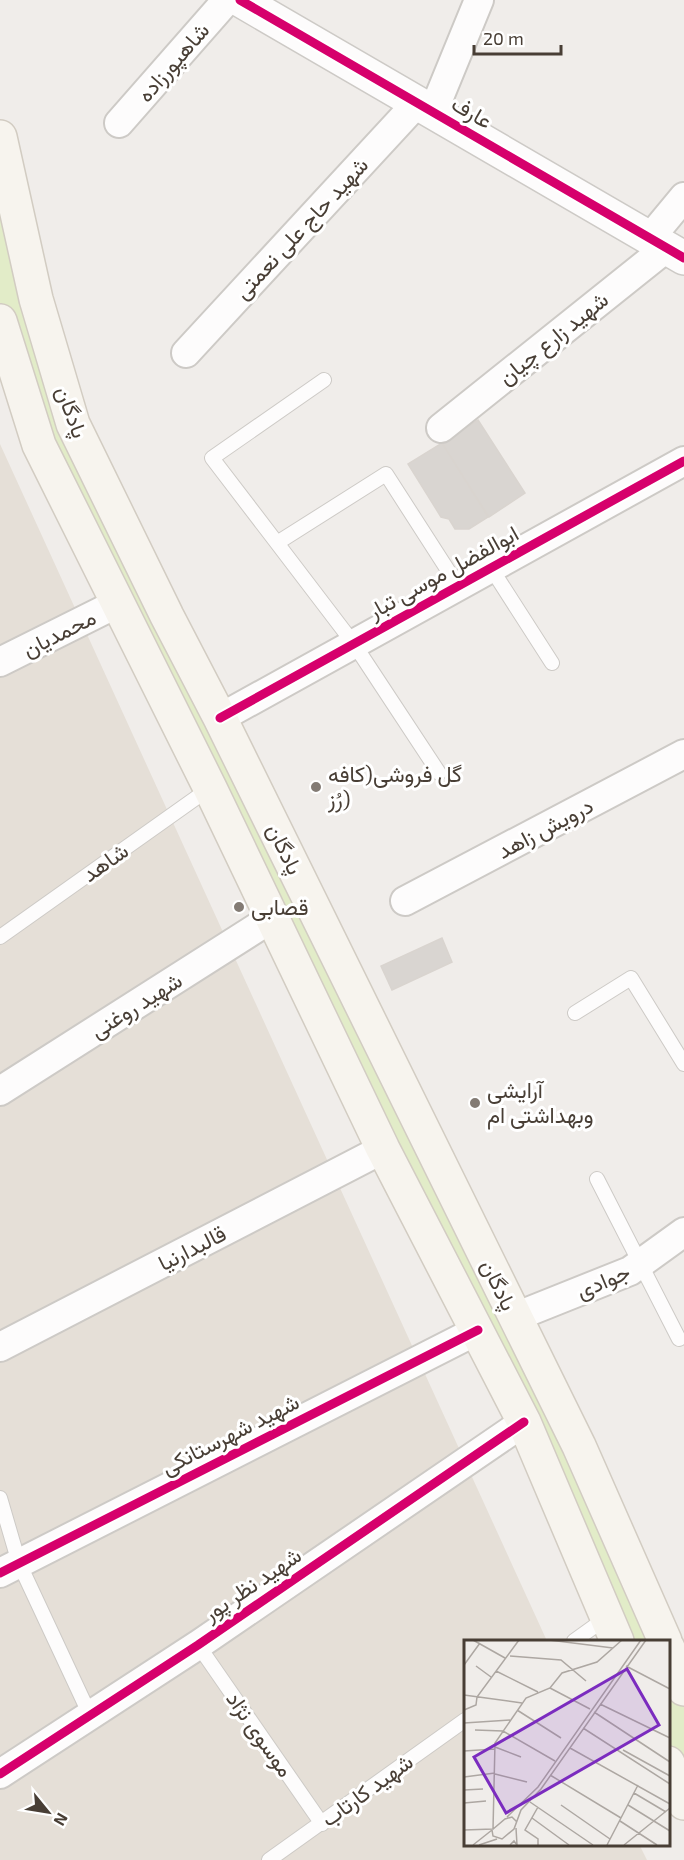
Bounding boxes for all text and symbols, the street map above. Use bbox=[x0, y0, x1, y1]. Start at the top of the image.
street label: شاهپورزاده bbox=[131, 16, 216, 108]
scale bar bbox=[474, 18, 561, 56]
text: 20 m bbox=[483, 27, 524, 49]
street label: عارف bbox=[447, 89, 497, 135]
street label: شهید حاج علی نعمتی bbox=[228, 151, 375, 306]
street label: شهید زارع چیان bbox=[492, 285, 614, 392]
street label: پادگان bbox=[49, 382, 94, 442]
street label: ابوالفضل موسی تبار bbox=[362, 519, 523, 625]
street label: محمدیان bbox=[18, 603, 100, 662]
place label: گل فروشی(کافه رُز) bbox=[327, 760, 462, 813]
marker: گل فروشی(کافه رُز) bbox=[309, 780, 323, 794]
street label: درویش زاهد bbox=[492, 791, 598, 865]
street label: پادگان bbox=[260, 819, 309, 880]
street label: شاهد bbox=[76, 836, 132, 886]
place label: قصابی bbox=[251, 893, 309, 921]
marker: قصابی bbox=[232, 900, 246, 914]
street label: شهید روغنی bbox=[85, 966, 187, 1044]
place label: آرایشی وبهداشتی ام bbox=[487, 1076, 594, 1130]
marker: آرایشی وبهداشتی ام bbox=[468, 1096, 482, 1110]
street label: قالبدارنیا bbox=[153, 1219, 231, 1277]
street label: پادگان bbox=[474, 1255, 523, 1316]
street label: جوادی bbox=[572, 1257, 634, 1305]
street label: شهید شهرستانکی bbox=[156, 1387, 304, 1481]
street label: شهید نظر پور bbox=[197, 1541, 307, 1629]
inset map bbox=[464, 1640, 669, 1845]
street label: موسوی نژاد bbox=[220, 1686, 300, 1782]
street label: شهید کارتاب bbox=[316, 1747, 418, 1833]
north arrow bbox=[18, 1782, 78, 1842]
text: N bbox=[50, 1810, 73, 1830]

